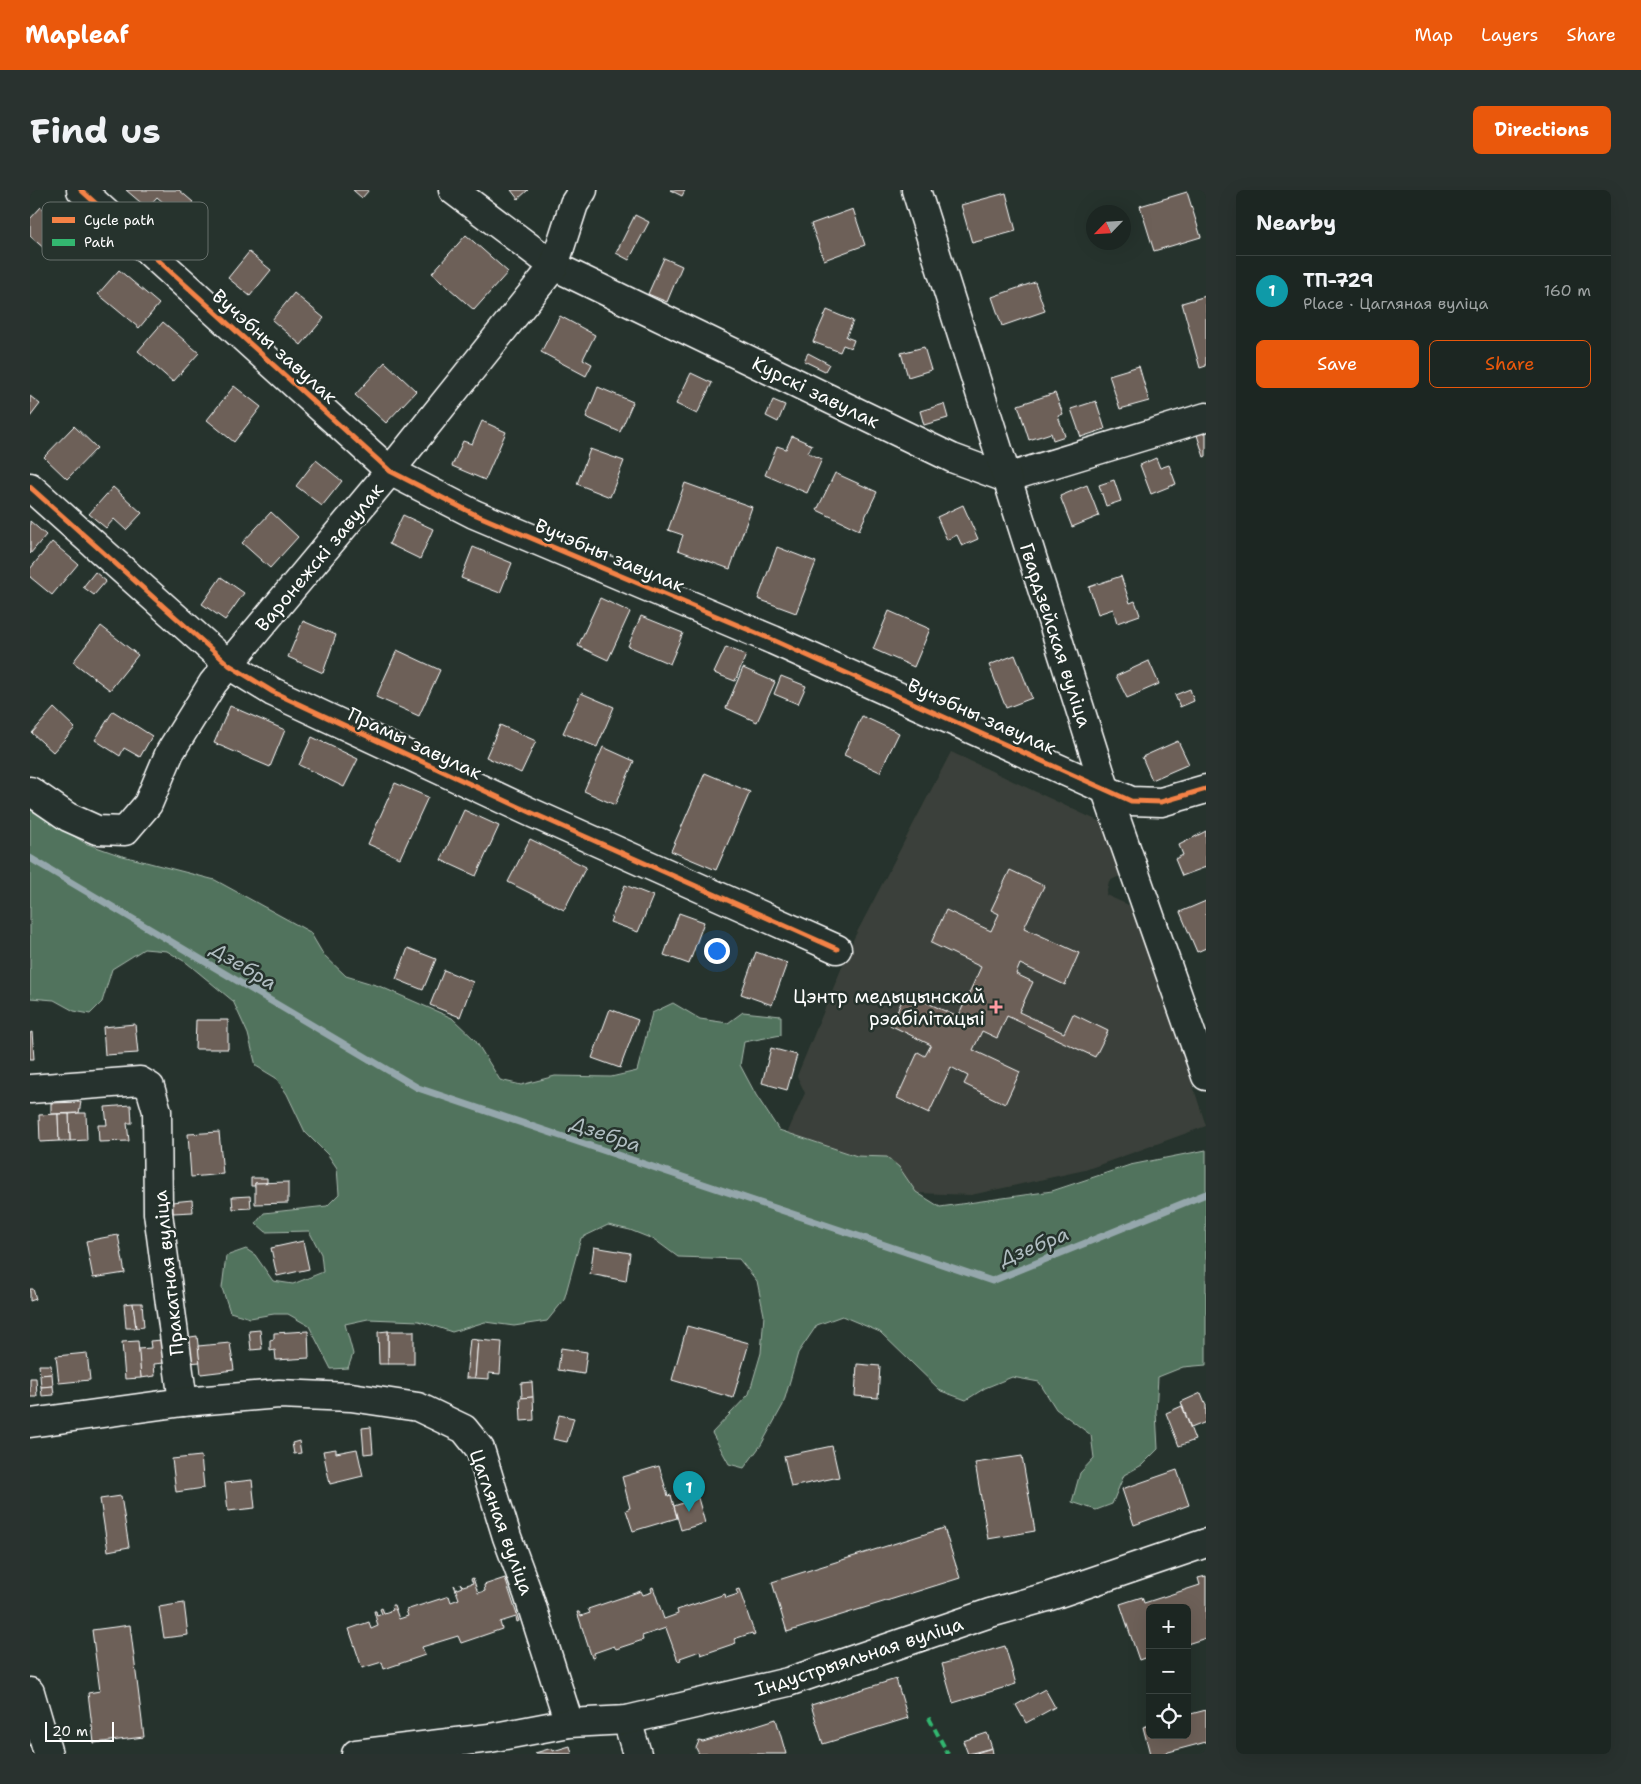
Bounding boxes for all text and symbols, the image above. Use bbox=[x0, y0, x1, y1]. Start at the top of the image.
text: Mapleaf bbox=[25, 19, 129, 51]
text: Map bbox=[1415, 23, 1453, 47]
text: Layers bbox=[1481, 23, 1538, 47]
text: Share bbox=[1566, 23, 1616, 47]
button: Directions bbox=[1473, 106, 1611, 154]
text: Find us bbox=[30, 107, 161, 154]
legend bbox=[42, 202, 208, 260]
north arrow bbox=[1086, 205, 1131, 250]
text: Nearby bbox=[1256, 209, 1336, 237]
text: Cycle path bbox=[84, 211, 155, 229]
text: Path bbox=[84, 233, 115, 251]
text: ТП-729 bbox=[1303, 268, 1373, 293]
text: 1 bbox=[1268, 280, 1276, 301]
text: 160 m bbox=[1544, 280, 1591, 301]
street label: Вучэбны завулак bbox=[207, 284, 342, 409]
text: Place · Цагляная вуліца bbox=[1303, 293, 1488, 314]
button: Save bbox=[1256, 340, 1419, 388]
button: Share bbox=[1429, 340, 1591, 388]
street label: Курскі завулак bbox=[748, 351, 884, 434]
street label: Варонежскі завулак bbox=[250, 478, 389, 637]
street label: Вучэбны завулак bbox=[531, 513, 688, 598]
street label: Гвардзейская вуліца bbox=[1014, 540, 1097, 731]
street label: Вучэбны завулак bbox=[904, 672, 1060, 760]
street label: Прамы завулак bbox=[344, 701, 486, 785]
water label: Дзебра bbox=[205, 936, 282, 996]
your location bbox=[704, 938, 730, 964]
place label: Цэнтр медыцынскай рэабілітацыі bbox=[793, 984, 985, 1031]
marker: Цэнтр медыцынскай рэабілітацыі bbox=[989, 1000, 1003, 1014]
water label: Дзебра bbox=[567, 1110, 644, 1158]
street label: Пракатная вуліца bbox=[147, 1189, 190, 1357]
water label: Дзебра bbox=[995, 1220, 1072, 1272]
street label: Цагляная вуліца bbox=[464, 1446, 540, 1599]
pin: 1 bbox=[673, 1471, 705, 1512]
map controls bbox=[1146, 1604, 1191, 1739]
button: + bbox=[1146, 1604, 1191, 1649]
street label: Індустрыяльная вуліца bbox=[752, 1611, 967, 1702]
button: − bbox=[1146, 1649, 1191, 1694]
button: locate bbox=[1146, 1694, 1191, 1739]
scale bar bbox=[45, 1719, 114, 1742]
text: 20 m bbox=[52, 1722, 88, 1740]

